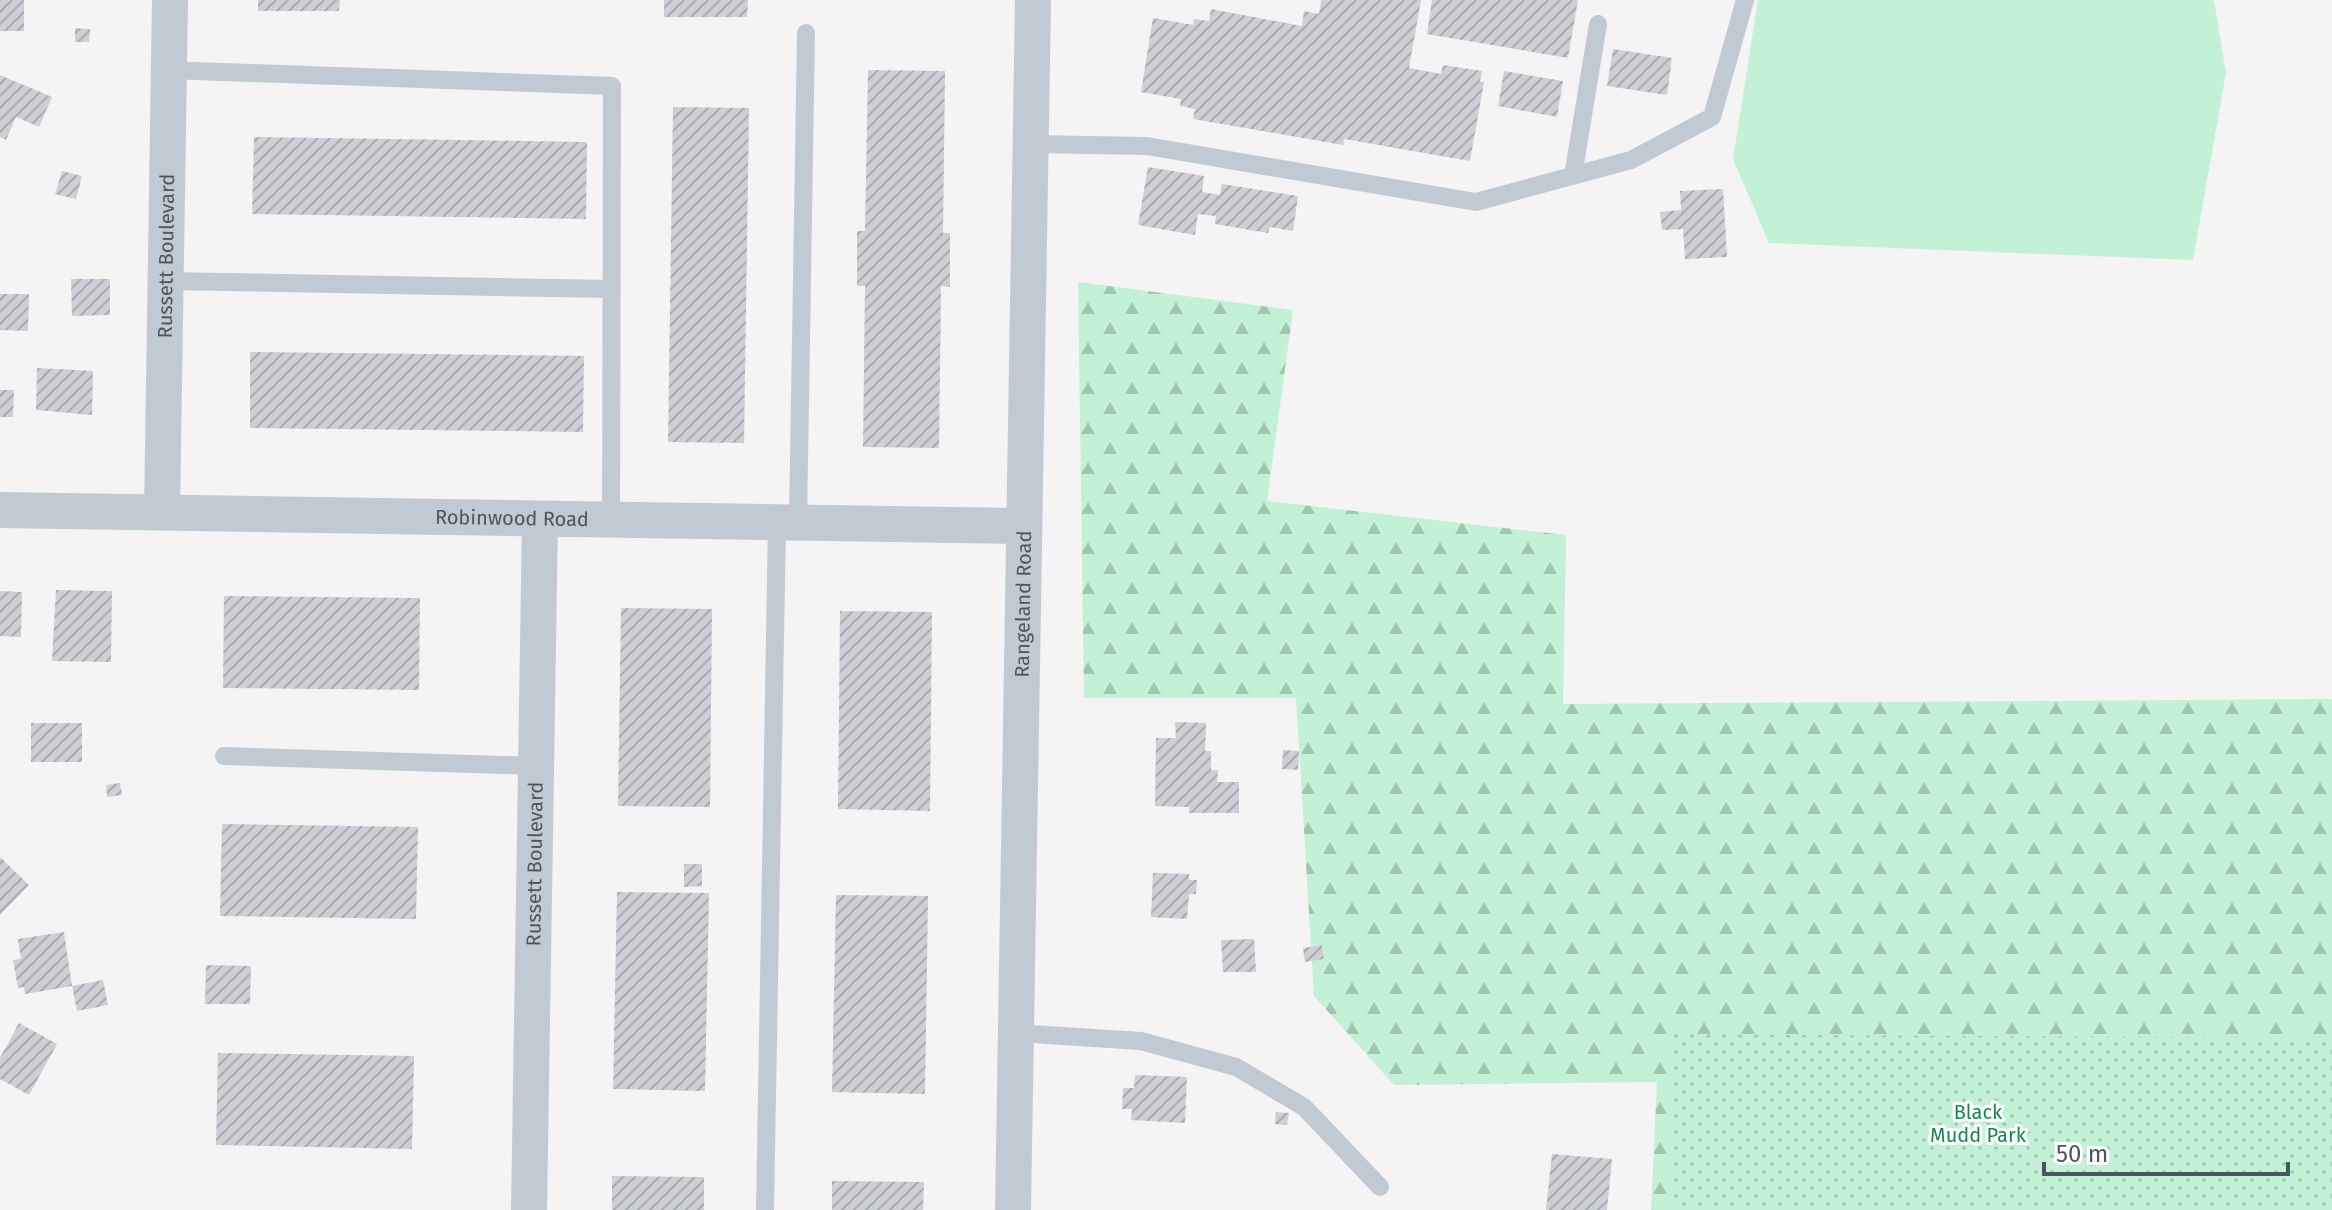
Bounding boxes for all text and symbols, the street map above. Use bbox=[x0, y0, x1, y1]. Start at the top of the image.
street label: Russett Boulevard bbox=[153, 174, 179, 338]
street label: Robinwood Road bbox=[435, 505, 589, 531]
street label: Rangeland Road bbox=[1010, 530, 1036, 678]
street label: Russett Boulevard bbox=[521, 782, 548, 946]
park label: Black Mudd Park bbox=[1930, 1100, 2027, 1147]
scale bar bbox=[2044, 1126, 2288, 1176]
text: 50 m bbox=[2056, 1140, 2108, 1168]

